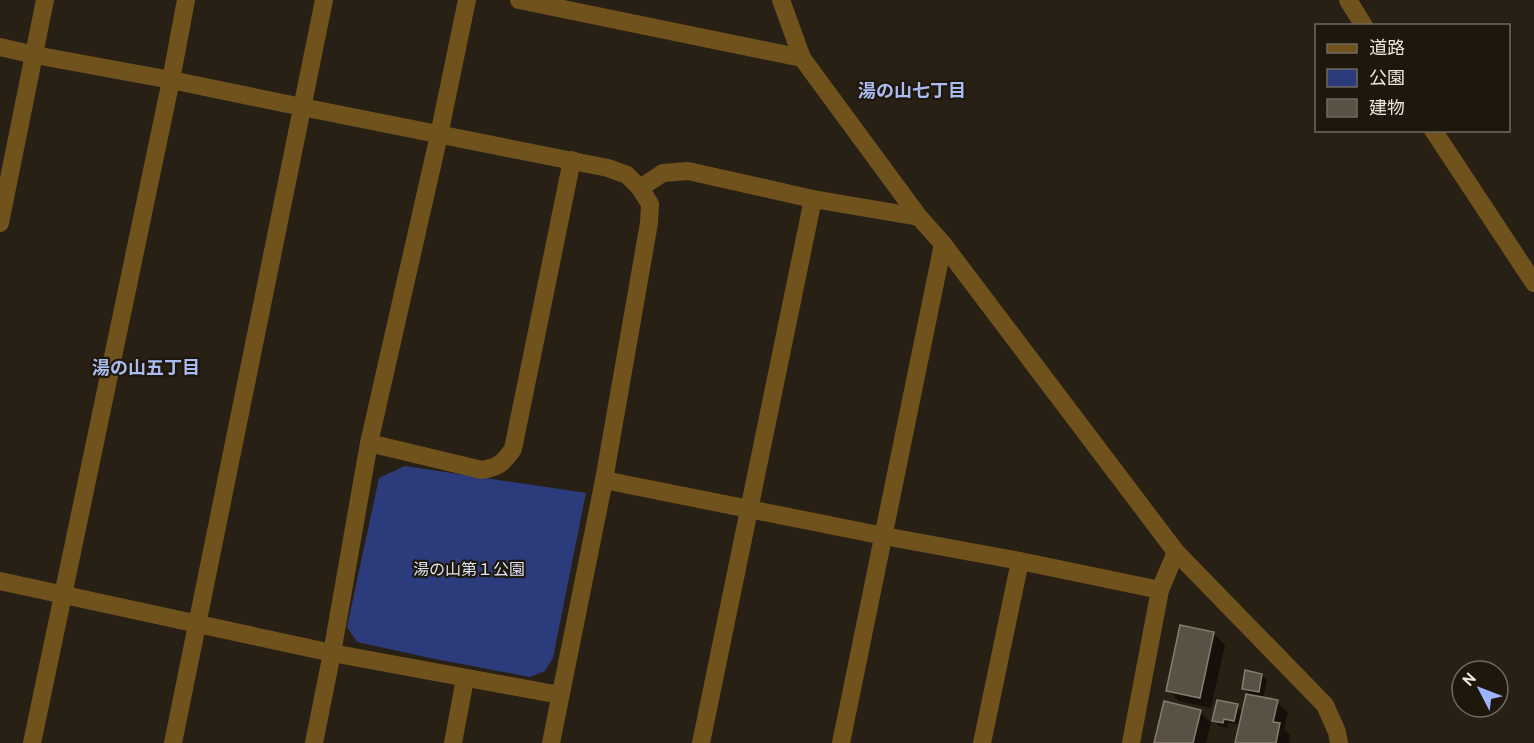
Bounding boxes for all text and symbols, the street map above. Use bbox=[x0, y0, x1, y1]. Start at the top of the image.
legend bbox=[1315, 24, 1510, 132]
text: 道路 bbox=[1369, 38, 1405, 61]
text: 公園 bbox=[1369, 68, 1405, 91]
district label: 湯の山七丁目 bbox=[858, 81, 966, 104]
text: 建物 bbox=[1369, 98, 1405, 121]
district label: 湯の山五丁目 bbox=[92, 358, 200, 381]
park label: 湯の山第１公園 bbox=[413, 561, 525, 581]
north arrow bbox=[1450, 659, 1510, 719]
text: N bbox=[1459, 669, 1482, 691]

